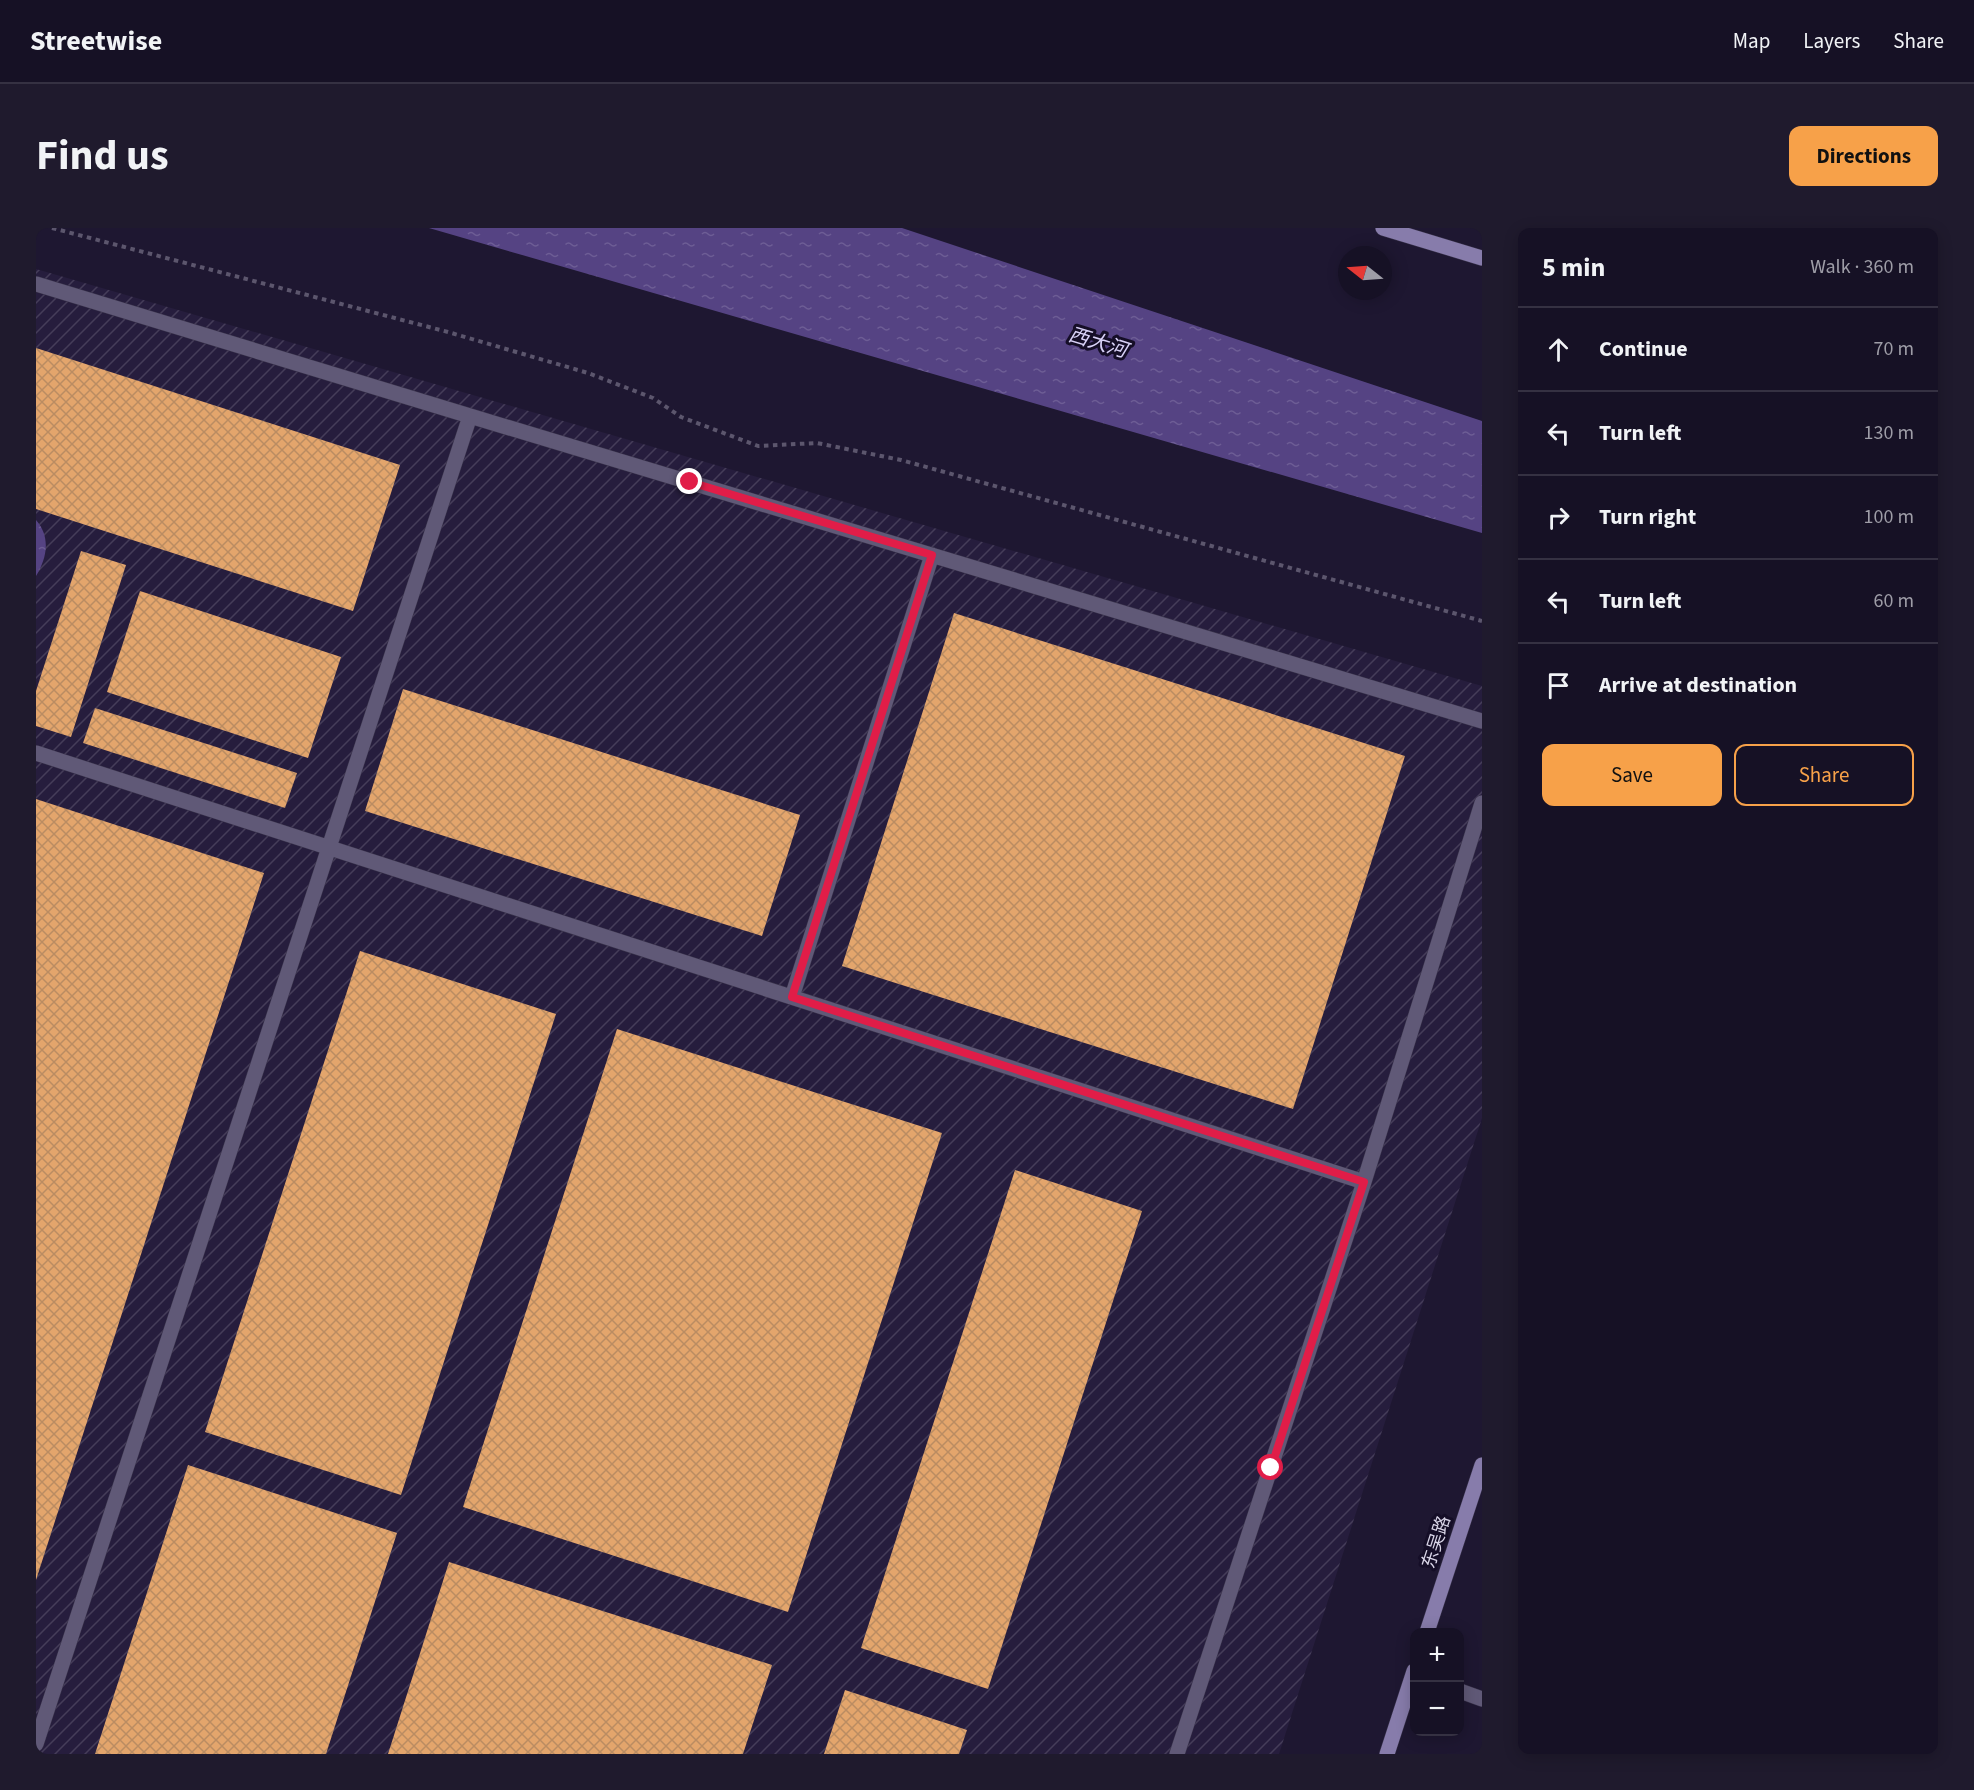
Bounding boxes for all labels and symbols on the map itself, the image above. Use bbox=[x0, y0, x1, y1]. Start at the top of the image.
north arrow bbox=[1338, 246, 1392, 300]
water label: 西大河 bbox=[1065, 321, 1134, 366]
route end bbox=[676, 468, 702, 494]
route start bbox=[1257, 1454, 1283, 1480]
street label: 东吴路 bbox=[1416, 1513, 1457, 1572]

